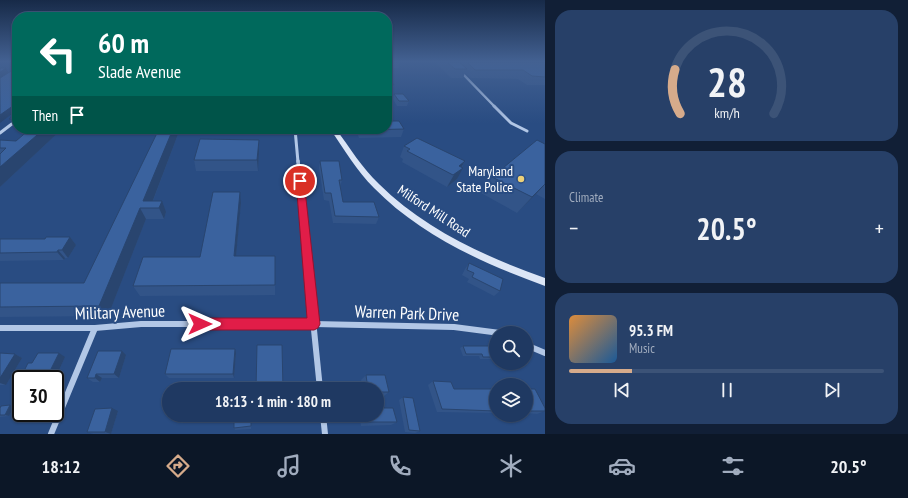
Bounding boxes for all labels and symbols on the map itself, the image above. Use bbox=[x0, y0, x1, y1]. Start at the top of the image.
place label: Maryland State Police bbox=[456, 162, 513, 196]
pin bbox=[283, 164, 317, 198]
marker: Maryland State Police bbox=[516, 174, 526, 184]
street label: Milford Mill Road bbox=[394, 181, 474, 241]
street label: Military Avenue bbox=[74, 299, 166, 325]
street label: Warren Park Drive bbox=[354, 300, 460, 326]
position arrow bbox=[179, 303, 221, 345]
speed limit sign: 30 bbox=[12, 370, 64, 422]

